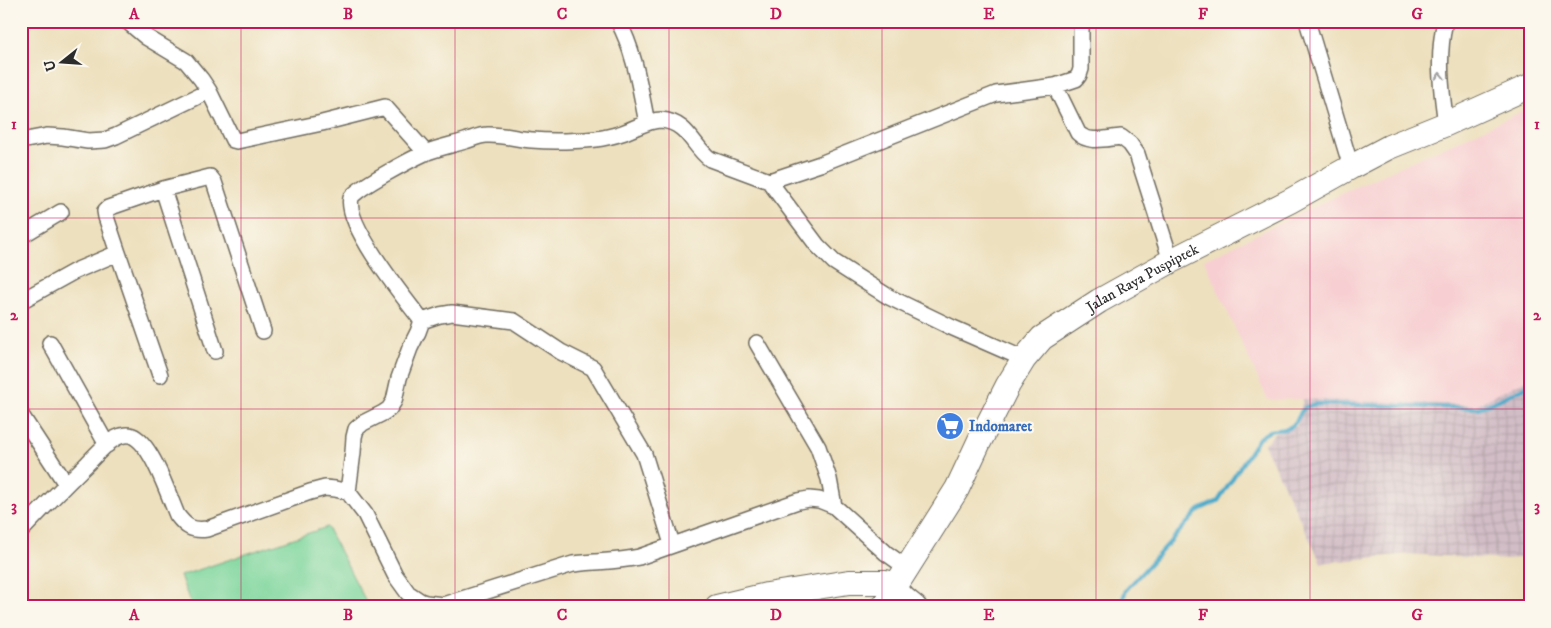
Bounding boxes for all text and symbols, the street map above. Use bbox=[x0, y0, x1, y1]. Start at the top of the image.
text: A bbox=[128, 4, 140, 24]
text: B bbox=[343, 4, 353, 24]
text: C bbox=[557, 4, 567, 24]
text: D bbox=[770, 4, 782, 24]
text: E bbox=[983, 4, 995, 24]
text: F bbox=[1198, 4, 1208, 24]
text: G bbox=[1411, 4, 1423, 24]
north arrow bbox=[38, 38, 88, 88]
text: U bbox=[40, 58, 61, 73]
one-way arrow bbox=[1435, 71, 1445, 79]
text: 1 bbox=[11, 114, 17, 134]
text: 1 bbox=[1534, 114, 1540, 134]
street label: Jalan Raya Puspiptek bbox=[1081, 239, 1202, 317]
text: 2 bbox=[10, 305, 19, 325]
text: 2 bbox=[1533, 305, 1542, 325]
supermarket icon: Indomaret bbox=[935, 411, 965, 441]
place label: Indomaret bbox=[969, 417, 1032, 436]
text: 3 bbox=[11, 496, 17, 516]
text: 3 bbox=[1534, 496, 1540, 516]
text: A bbox=[128, 605, 140, 625]
text: B bbox=[343, 605, 353, 625]
text: C bbox=[557, 605, 567, 625]
text: D bbox=[770, 605, 782, 625]
text: E bbox=[983, 605, 995, 625]
text: F bbox=[1198, 605, 1208, 625]
text: G bbox=[1411, 605, 1423, 625]

